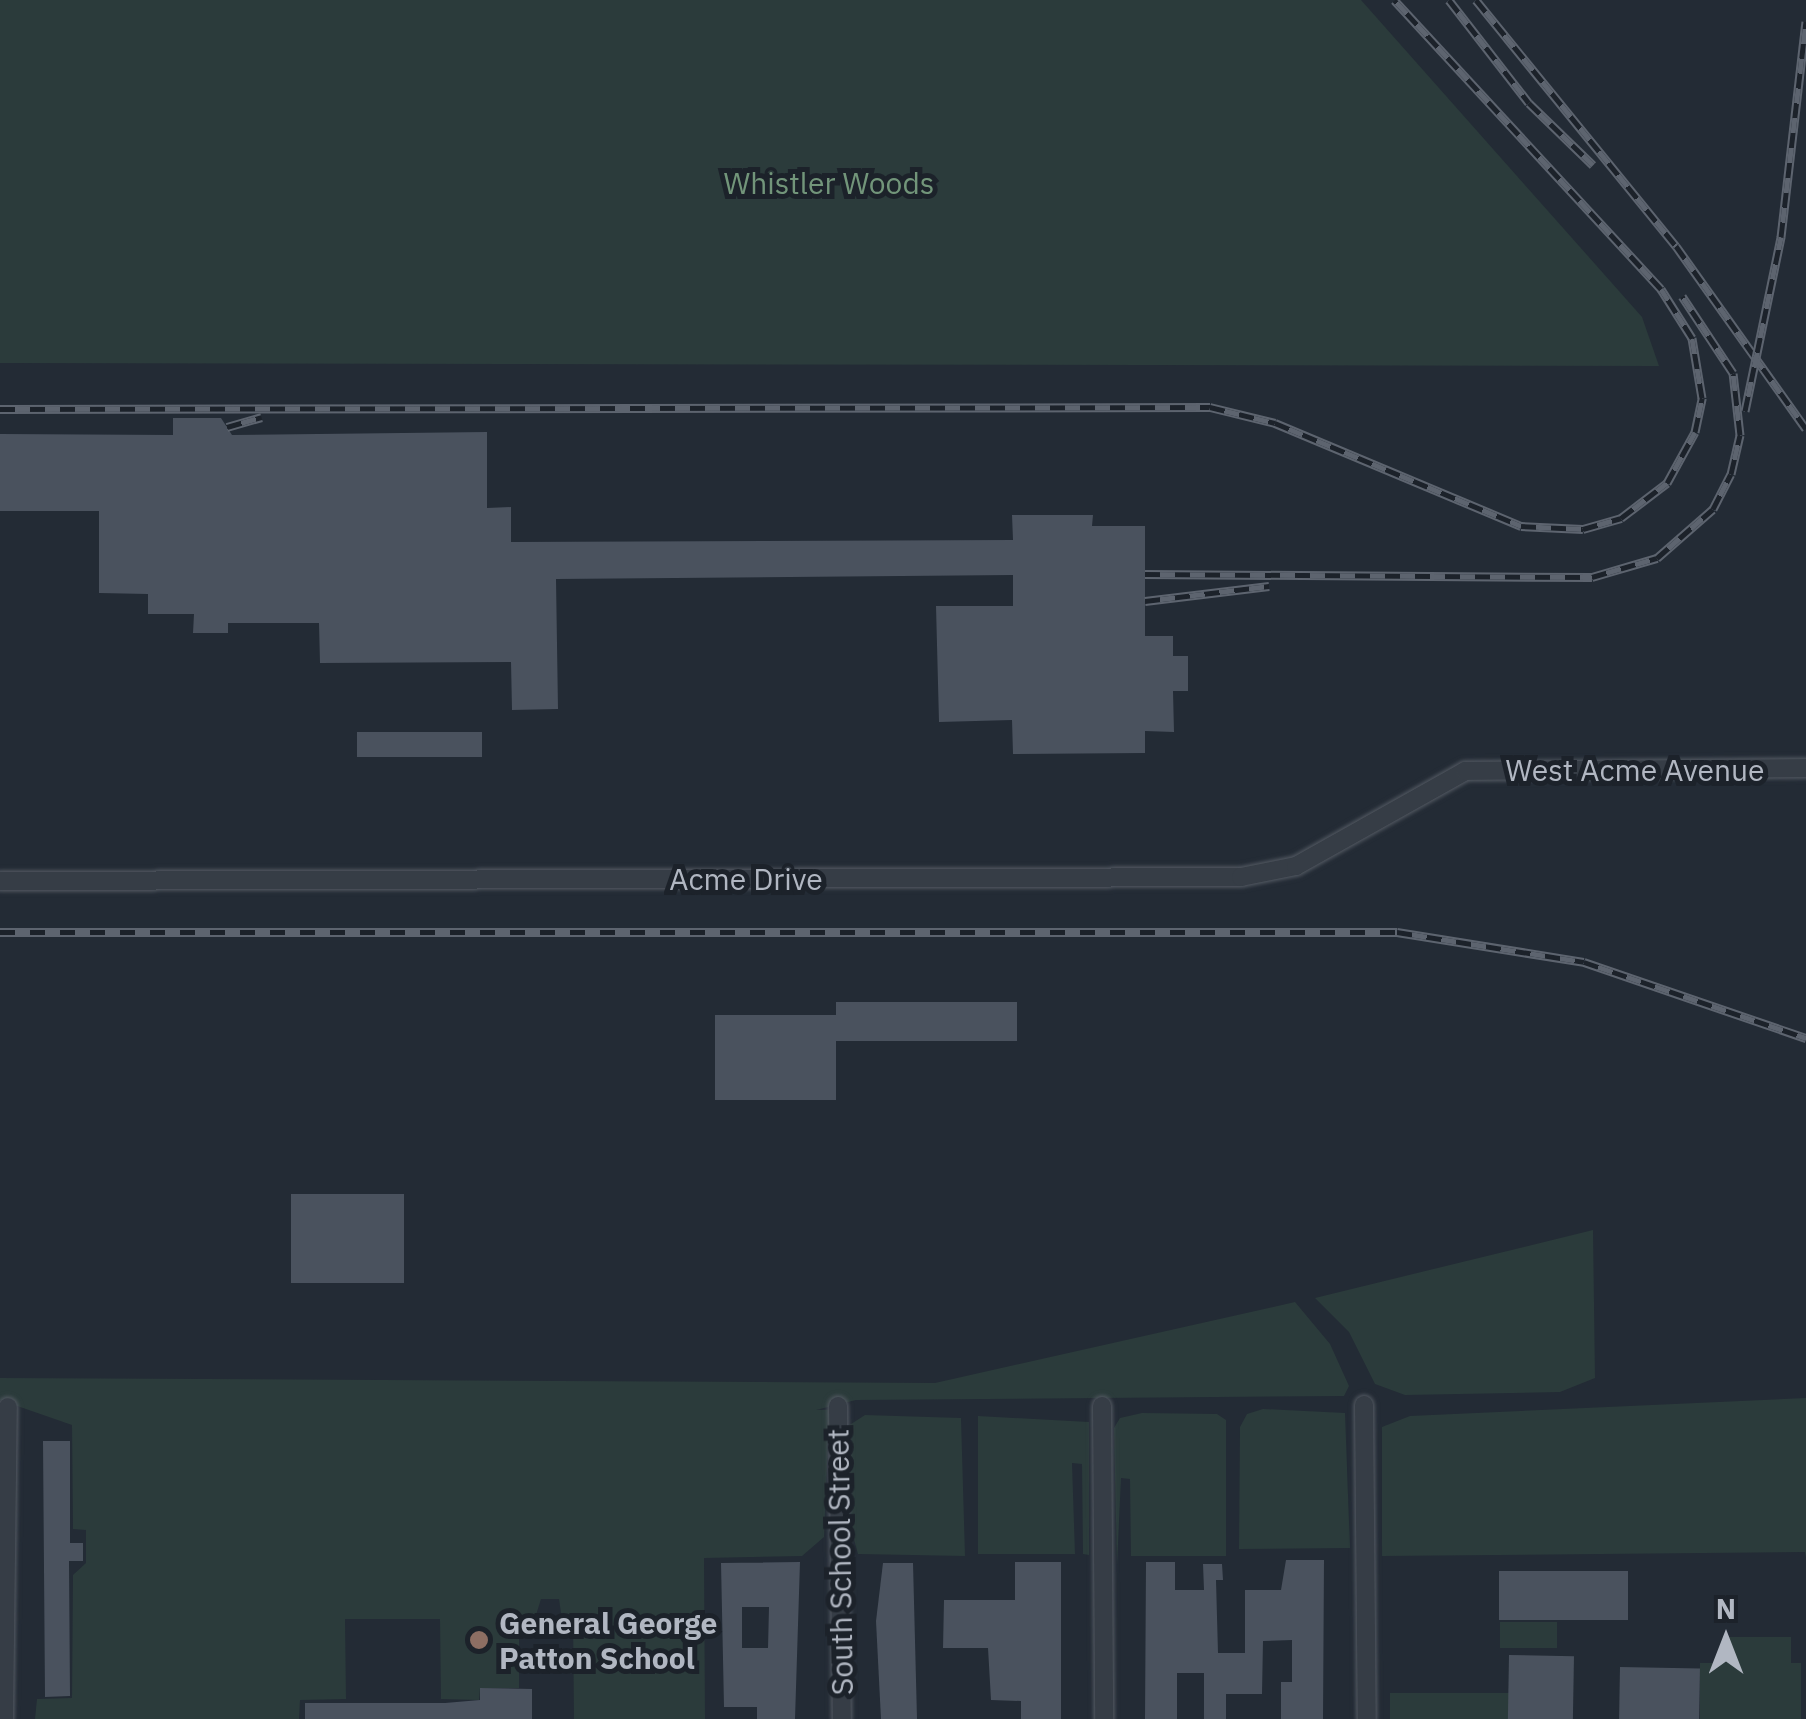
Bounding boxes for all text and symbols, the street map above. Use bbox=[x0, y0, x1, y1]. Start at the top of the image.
park label: Whistler Woods bbox=[724, 165, 934, 201]
street label: West Acme Avenue bbox=[1506, 752, 1764, 788]
street label: Acme Drive bbox=[669, 861, 823, 897]
street label: South School Street bbox=[820, 1428, 860, 1696]
north arrow bbox=[1676, 1589, 1776, 1689]
text: N bbox=[1716, 1590, 1736, 1627]
place label: General George Patton School bbox=[499, 1605, 717, 1676]
marker: General George Patton School bbox=[468, 1629, 490, 1651]

